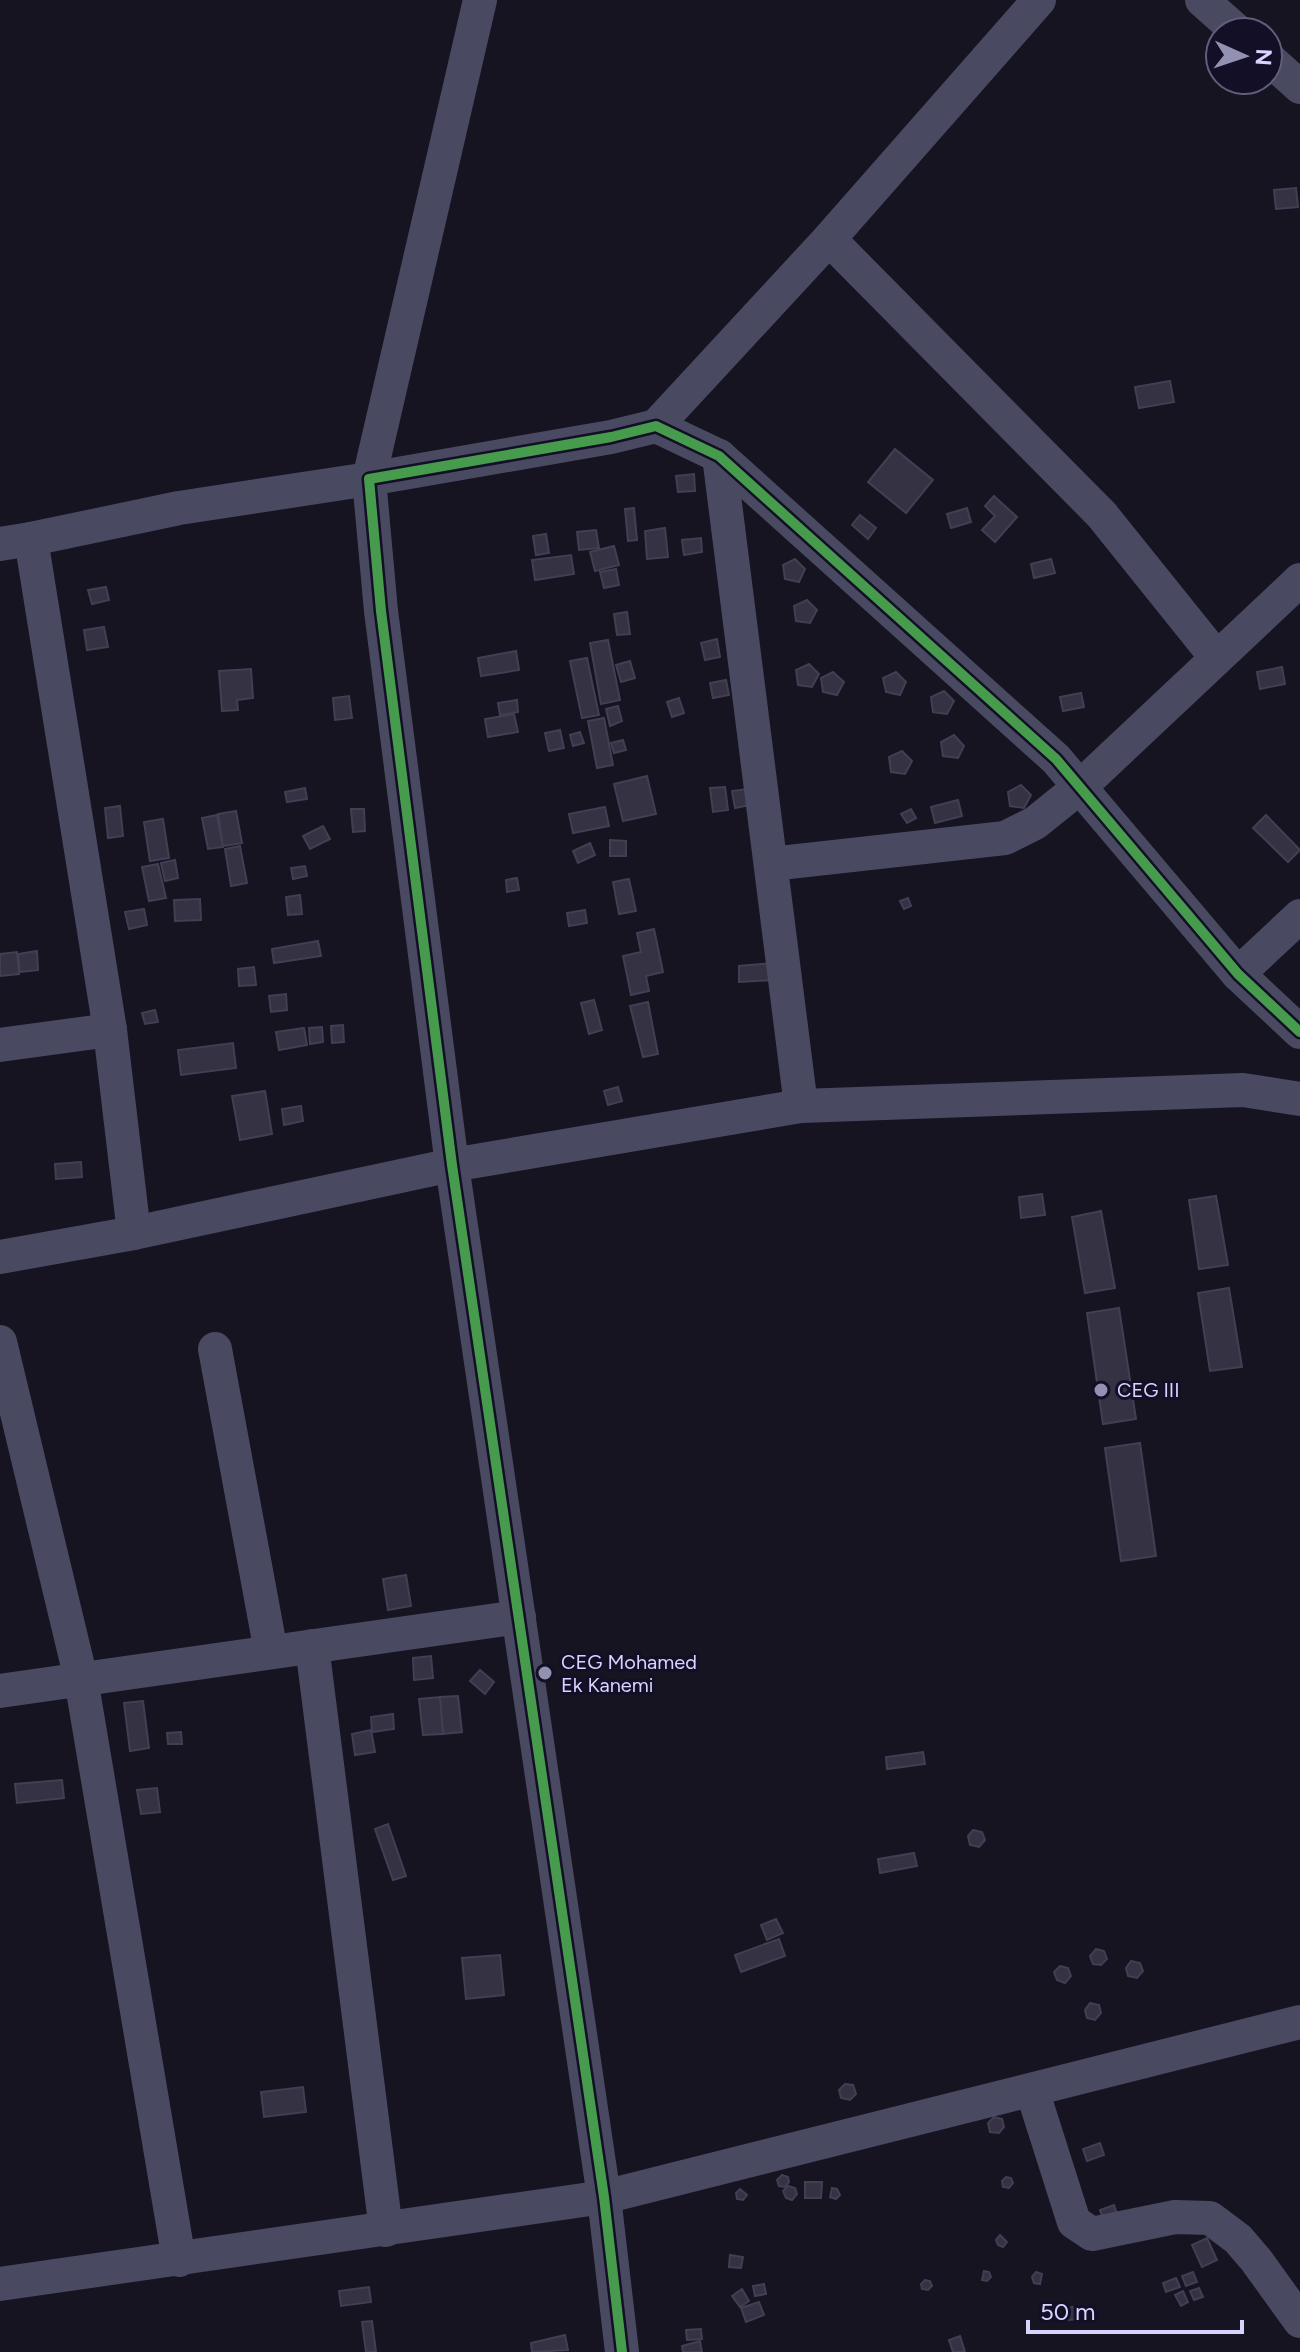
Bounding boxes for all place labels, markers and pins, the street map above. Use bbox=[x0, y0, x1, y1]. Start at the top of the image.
place label: CEG III bbox=[1117, 1378, 1180, 1402]
marker: CEG III bbox=[1092, 1381, 1110, 1399]
place label: CEG Mohamed Ek Kanemi bbox=[561, 1650, 697, 1697]
marker: CEG Mohamed Ek Kanemi bbox=[536, 1664, 554, 1682]

